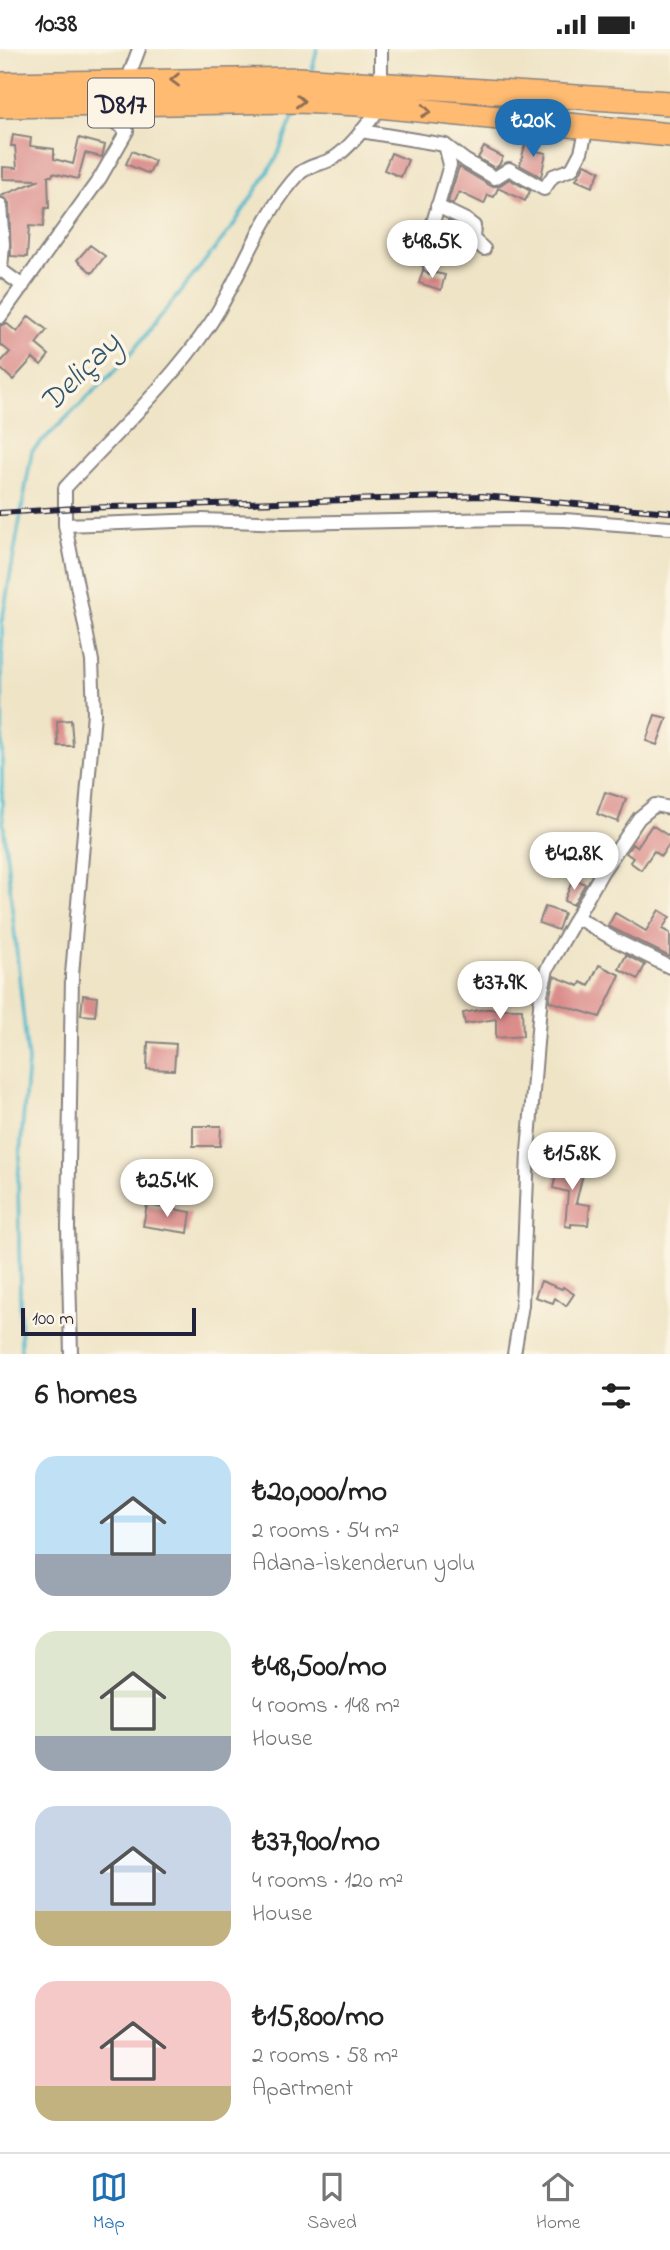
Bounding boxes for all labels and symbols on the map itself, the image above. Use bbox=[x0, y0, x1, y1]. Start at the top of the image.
one-way arrow bbox=[169, 72, 180, 88]
road number: D817 bbox=[88, 79, 154, 127]
one-way arrow bbox=[295, 94, 306, 109]
pin: ₺20K bbox=[492, 99, 574, 159]
one-way arrow bbox=[420, 104, 431, 119]
pin: ₺48.5K bbox=[375, 221, 489, 280]
water label: Deliçay bbox=[30, 321, 134, 425]
pin: ₺42.8K bbox=[517, 833, 631, 892]
pin: ₺37.9K bbox=[443, 961, 557, 1021]
pin: ₺15.8K bbox=[515, 1133, 629, 1192]
pin: ₺25.4K bbox=[110, 1159, 224, 1219]
scale bar bbox=[21, 1305, 196, 1337]

